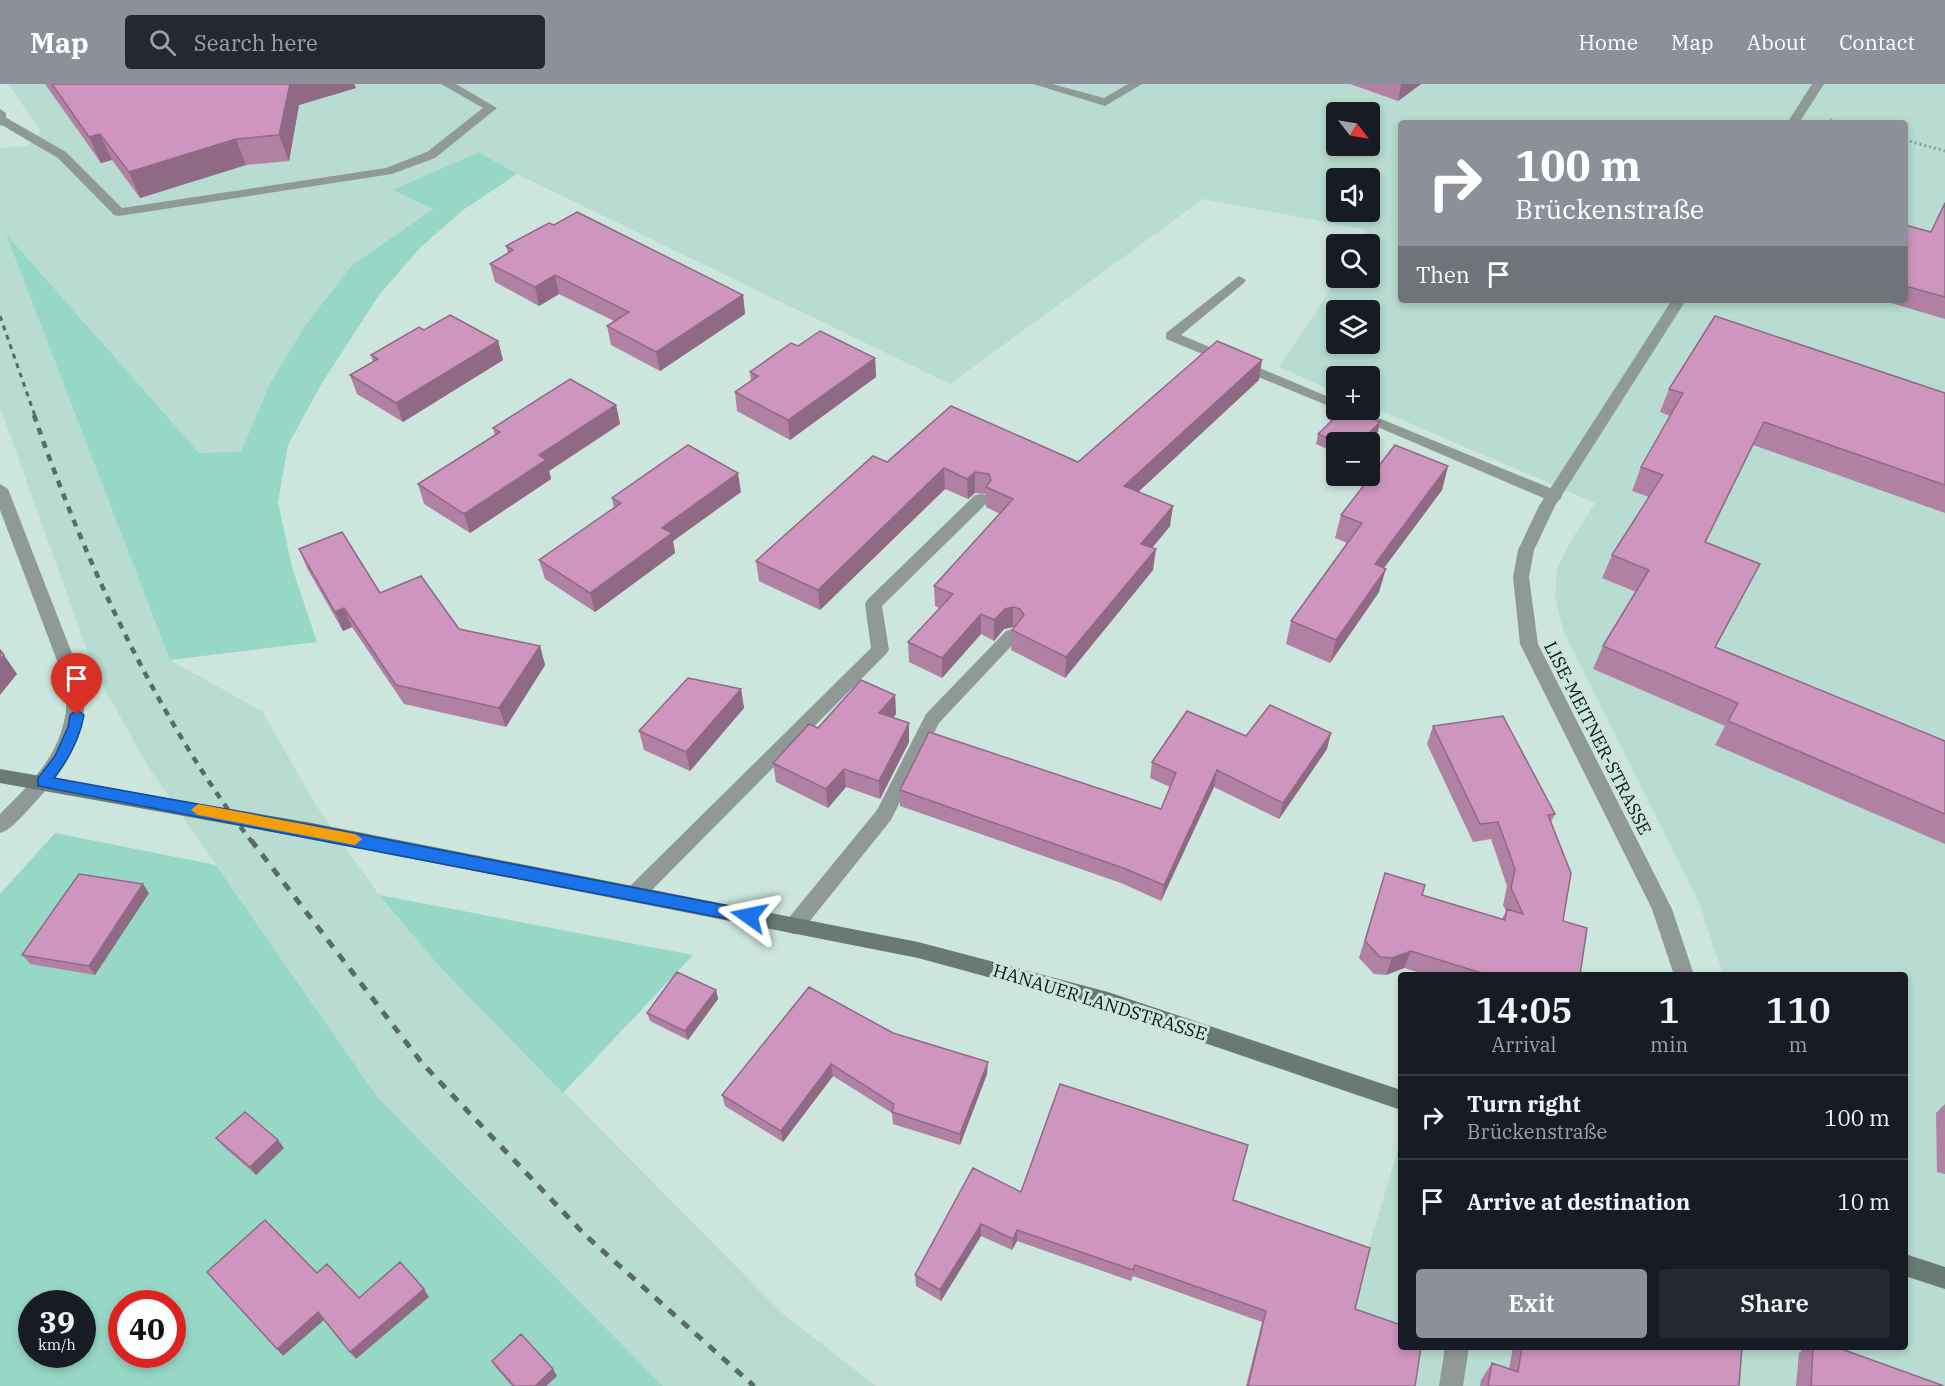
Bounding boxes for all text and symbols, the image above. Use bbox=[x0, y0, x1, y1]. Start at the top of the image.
search box bbox=[125, 15, 545, 69]
text: Map bbox=[30, 24, 89, 61]
icon: search bbox=[146, 26, 179, 59]
text: Search here bbox=[194, 28, 318, 57]
text: Home bbox=[1578, 28, 1638, 56]
text: Map bbox=[1671, 28, 1714, 56]
text: About bbox=[1747, 28, 1806, 56]
text: Contact bbox=[1839, 28, 1915, 56]
north arrow bbox=[1326, 102, 1380, 156]
map controls bbox=[1326, 102, 1380, 486]
text: 100 m bbox=[1515, 138, 1641, 193]
icon: right bbox=[1416, 144, 1494, 222]
button: sound bbox=[1326, 168, 1380, 222]
text: Brückenstraße bbox=[1515, 191, 1704, 226]
button: search bbox=[1326, 234, 1380, 288]
icon: arrive bbox=[1482, 258, 1515, 291]
text: Then bbox=[1416, 260, 1470, 289]
button: layers bbox=[1326, 300, 1380, 354]
button: + bbox=[1326, 366, 1380, 420]
button: − bbox=[1326, 432, 1380, 486]
street label: LISE-MEITNER-STRASSE bbox=[1539, 637, 1657, 839]
pin bbox=[51, 653, 102, 715]
icon: arrive bbox=[60, 662, 93, 695]
position arrow bbox=[717, 884, 781, 948]
street label: HANAUER LANDSTRASSE bbox=[990, 958, 1210, 1046]
text: 14:05 bbox=[1475, 986, 1573, 1033]
text: 1 bbox=[1658, 986, 1680, 1033]
text: 110 bbox=[1766, 986, 1831, 1033]
text: Arrival bbox=[1491, 1031, 1557, 1058]
text: min bbox=[1650, 1031, 1688, 1058]
text: m bbox=[1789, 1031, 1808, 1058]
text: Turn right bbox=[1467, 1089, 1581, 1118]
icon: right bbox=[1416, 1101, 1449, 1134]
text: 100 m bbox=[1824, 1103, 1890, 1132]
text: Brückenstraße bbox=[1467, 1118, 1607, 1145]
icon: arrive bbox=[1416, 1185, 1449, 1218]
text: Arrive at destination bbox=[1467, 1187, 1690, 1216]
text: 10 m bbox=[1838, 1187, 1890, 1216]
button: Exit bbox=[1416, 1269, 1647, 1338]
button: Share bbox=[1659, 1269, 1890, 1338]
speed limit sign: 40 bbox=[108, 1290, 186, 1368]
text: 39 bbox=[39, 1302, 75, 1341]
text: km/h bbox=[38, 1335, 76, 1354]

